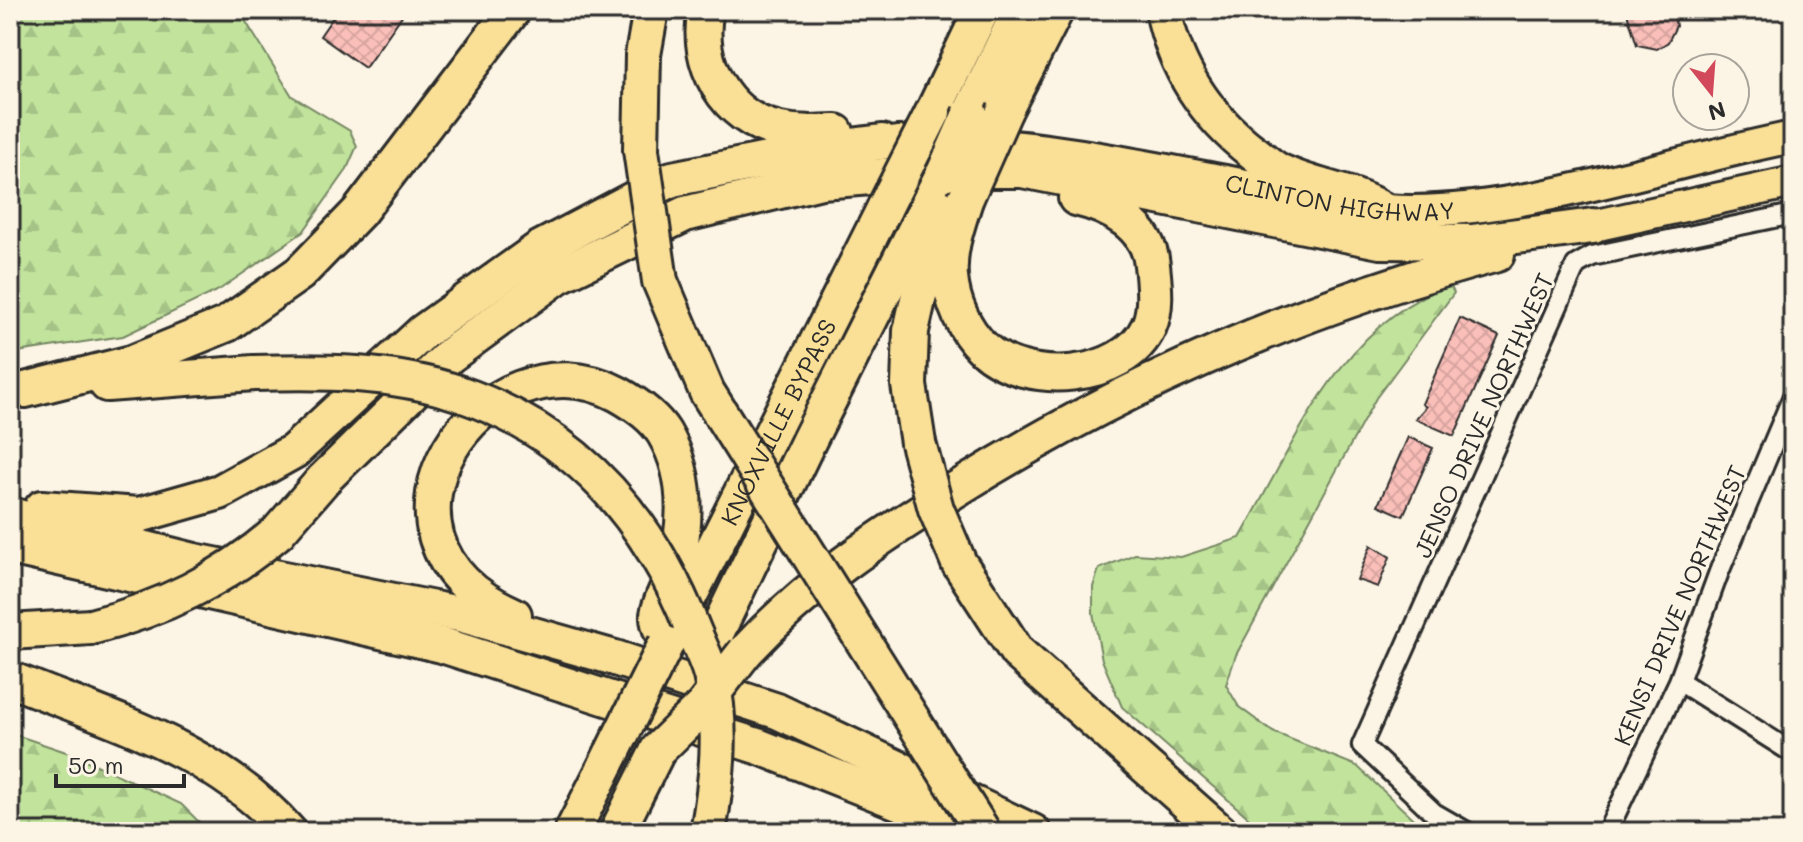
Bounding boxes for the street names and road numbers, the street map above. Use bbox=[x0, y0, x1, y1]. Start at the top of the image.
street label: CLINTON HIGHWAY bbox=[1223, 166, 1456, 227]
street label: JENSO DRIVE NORTHWEST bbox=[1406, 268, 1560, 562]
street label: KNOXVILLE BYPASS bbox=[712, 313, 842, 530]
street label: KENSI DRIVE NORTHWEST bbox=[1606, 460, 1752, 750]

